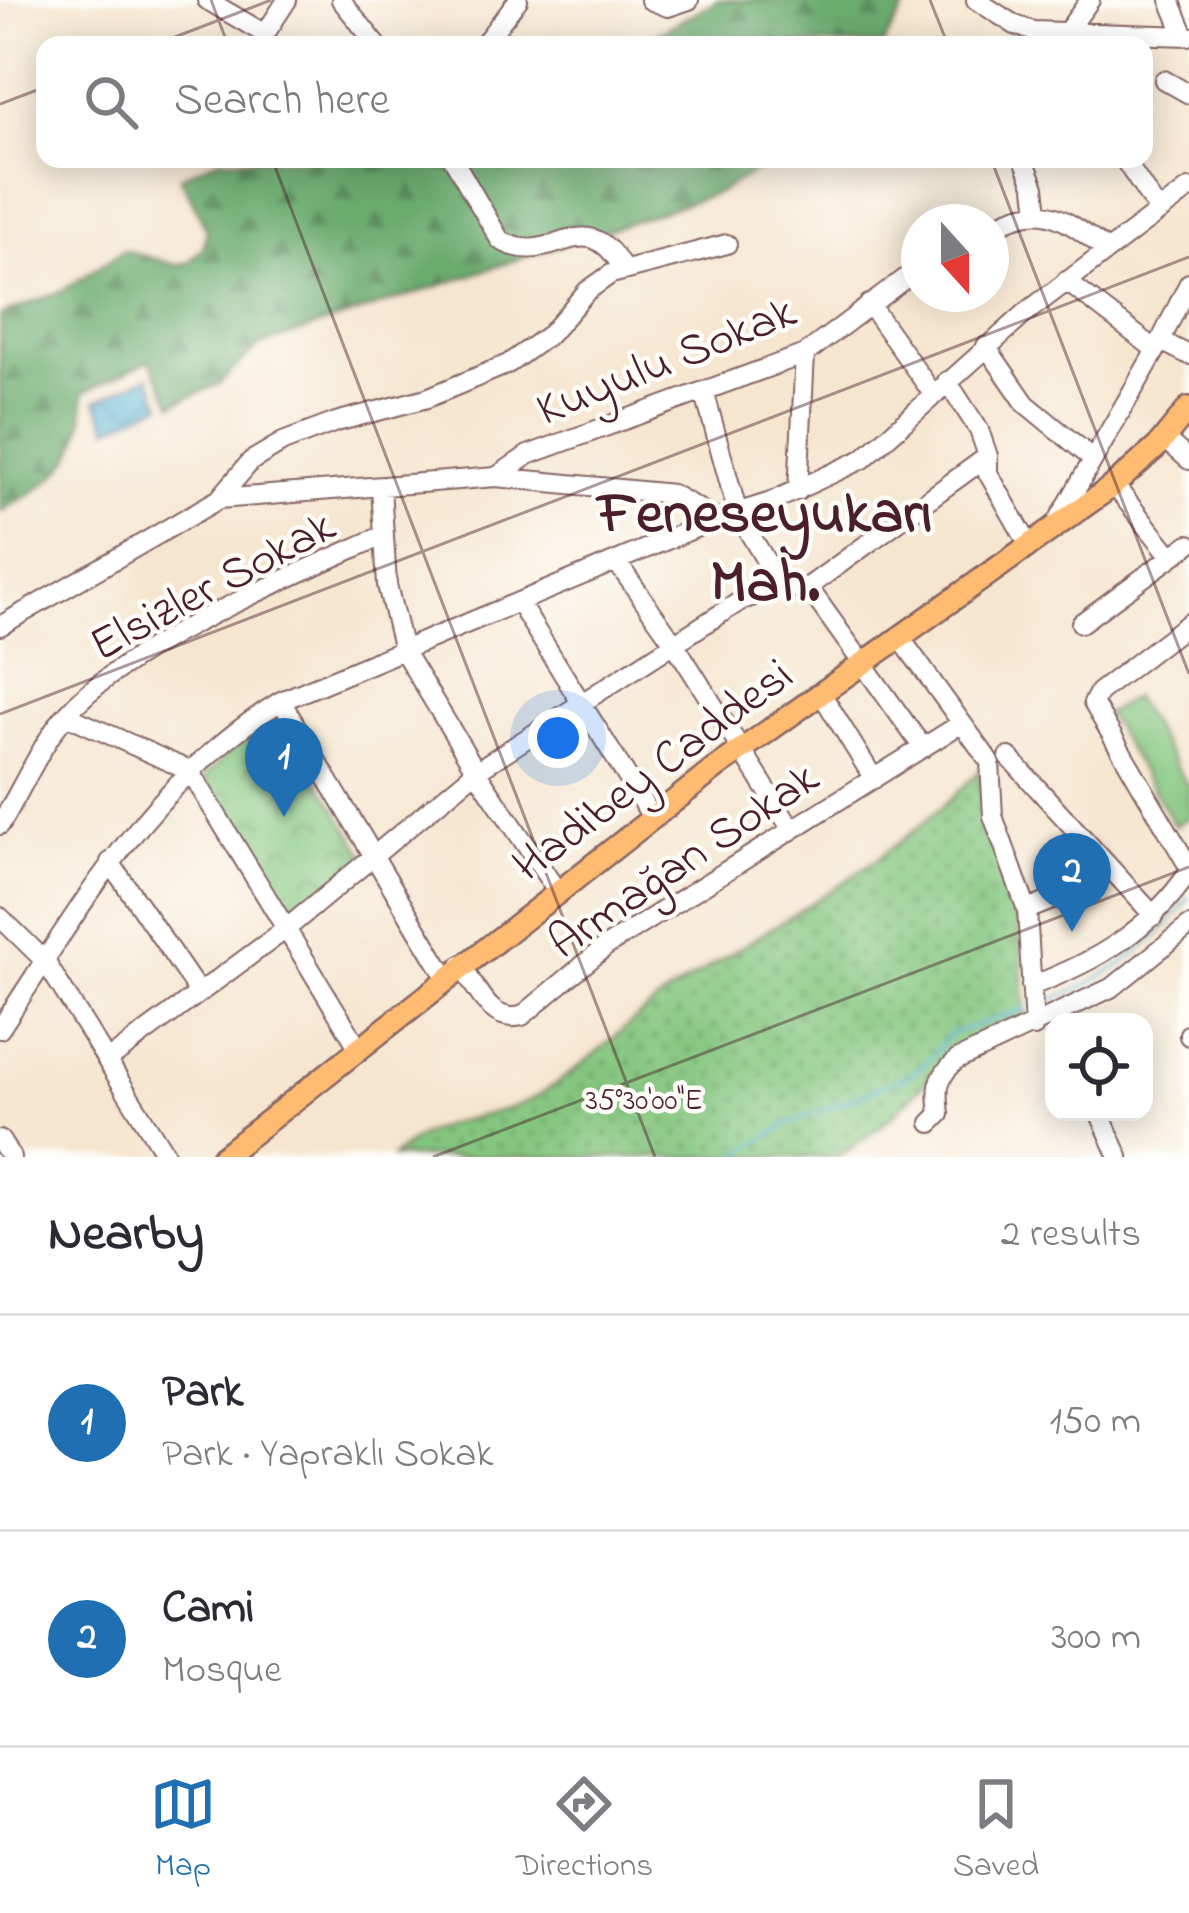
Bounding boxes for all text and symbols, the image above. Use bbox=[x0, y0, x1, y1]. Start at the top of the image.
search box bbox=[36, 36, 1153, 168]
icon: search bbox=[78, 69, 144, 135]
text: Search here bbox=[174, 69, 390, 135]
north arrow bbox=[901, 204, 1009, 312]
street label: Kuyulu Sokak bbox=[527, 278, 808, 446]
district label: Feneseyukarı Mah. bbox=[594, 473, 933, 629]
street label: Elsizler Sokak bbox=[78, 493, 349, 681]
street label: Hadibey Caddesi bbox=[499, 643, 809, 901]
your location bbox=[528, 708, 588, 768]
pin: 1 bbox=[245, 718, 323, 817]
street label: Armağan Sokak bbox=[535, 745, 836, 980]
pin: 2 bbox=[1033, 833, 1111, 932]
map controls bbox=[1045, 1013, 1153, 1121]
button: locate bbox=[1045, 1013, 1153, 1121]
text: 35°30'00"E bbox=[585, 1080, 703, 1124]
text: Nearby bbox=[48, 1198, 204, 1273]
text: 2 results bbox=[1001, 1207, 1141, 1264]
text: Park bbox=[162, 1361, 243, 1427]
text: 1 bbox=[81, 1394, 93, 1451]
text: 150 m bbox=[1049, 1394, 1141, 1451]
text: Park · Yapraklı Sokak bbox=[162, 1427, 493, 1484]
text: Cami bbox=[162, 1577, 254, 1643]
text: 2 bbox=[77, 1610, 97, 1667]
text: 300 m bbox=[1051, 1610, 1141, 1667]
text: Mosque bbox=[162, 1643, 282, 1700]
tab: Map bbox=[150, 1771, 216, 1891]
tab: Directions bbox=[516, 1771, 653, 1891]
tab: Saved bbox=[953, 1771, 1039, 1891]

